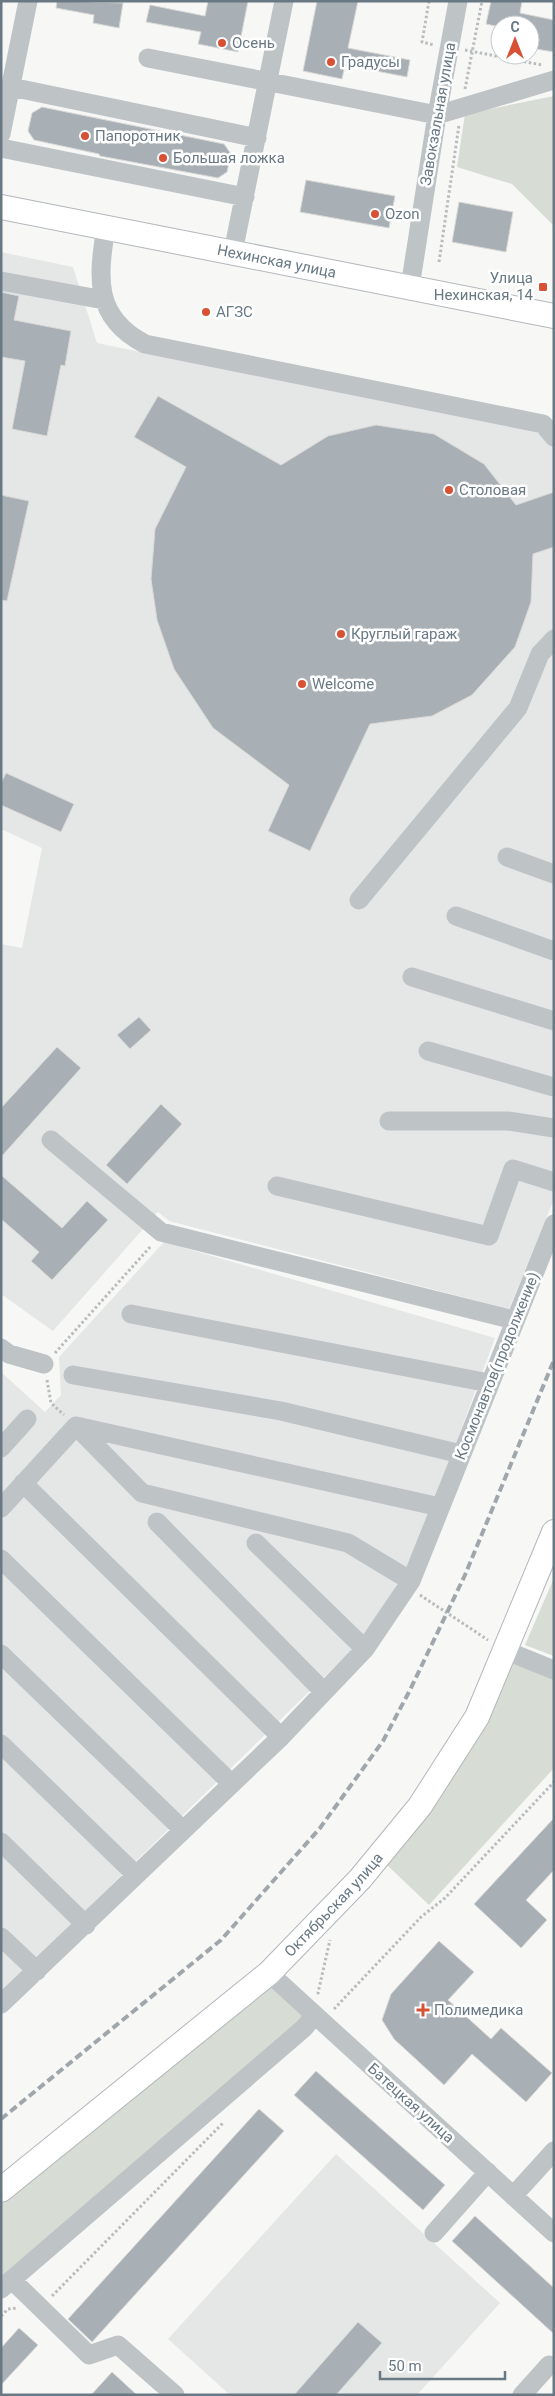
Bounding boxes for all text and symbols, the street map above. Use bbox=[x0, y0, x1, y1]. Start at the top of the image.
north arrow bbox=[490, 15, 540, 65]
text: С bbox=[510, 19, 520, 35]
place label: Осень bbox=[232, 34, 275, 52]
marker: Осень bbox=[216, 37, 228, 49]
street label: Завокзальная улица bbox=[417, 41, 459, 187]
place label: Градусы bbox=[341, 53, 400, 71]
marker: Градусы bbox=[325, 56, 337, 68]
place label: Папоротник bbox=[95, 127, 181, 145]
marker: Папоротник bbox=[79, 130, 91, 142]
place label: Большая ложка bbox=[173, 149, 285, 167]
marker: Большая ложка bbox=[157, 152, 169, 164]
place label: Ozon bbox=[385, 205, 419, 223]
marker: Ozon bbox=[369, 208, 381, 220]
street label: Нехинская улица bbox=[216, 241, 338, 282]
place label: Улица Нехинская, 14 bbox=[434, 269, 534, 304]
marker: Улица Нехинская, 14 bbox=[537, 281, 549, 293]
place label: АГЗС bbox=[216, 303, 253, 321]
marker: АГЗС bbox=[200, 306, 212, 318]
place label: Столовая bbox=[459, 481, 526, 499]
marker: Столовая bbox=[443, 484, 455, 496]
place label: Круглый гараж bbox=[351, 625, 458, 643]
marker: Круглый гараж bbox=[335, 628, 347, 640]
place label: Welcome bbox=[312, 675, 374, 693]
marker: Welcome bbox=[296, 678, 308, 690]
street label: Космонавтов(продолжение) bbox=[451, 1269, 543, 1463]
street label: Октябрьская улица bbox=[281, 1849, 387, 1960]
place label: Полимедика bbox=[434, 2001, 524, 2019]
marker: Полимедика bbox=[416, 2003, 430, 2017]
street label: Батецкая улица bbox=[364, 2059, 458, 2147]
scale bar bbox=[380, 2348, 505, 2380]
text: 50 m bbox=[388, 2357, 422, 2375]

